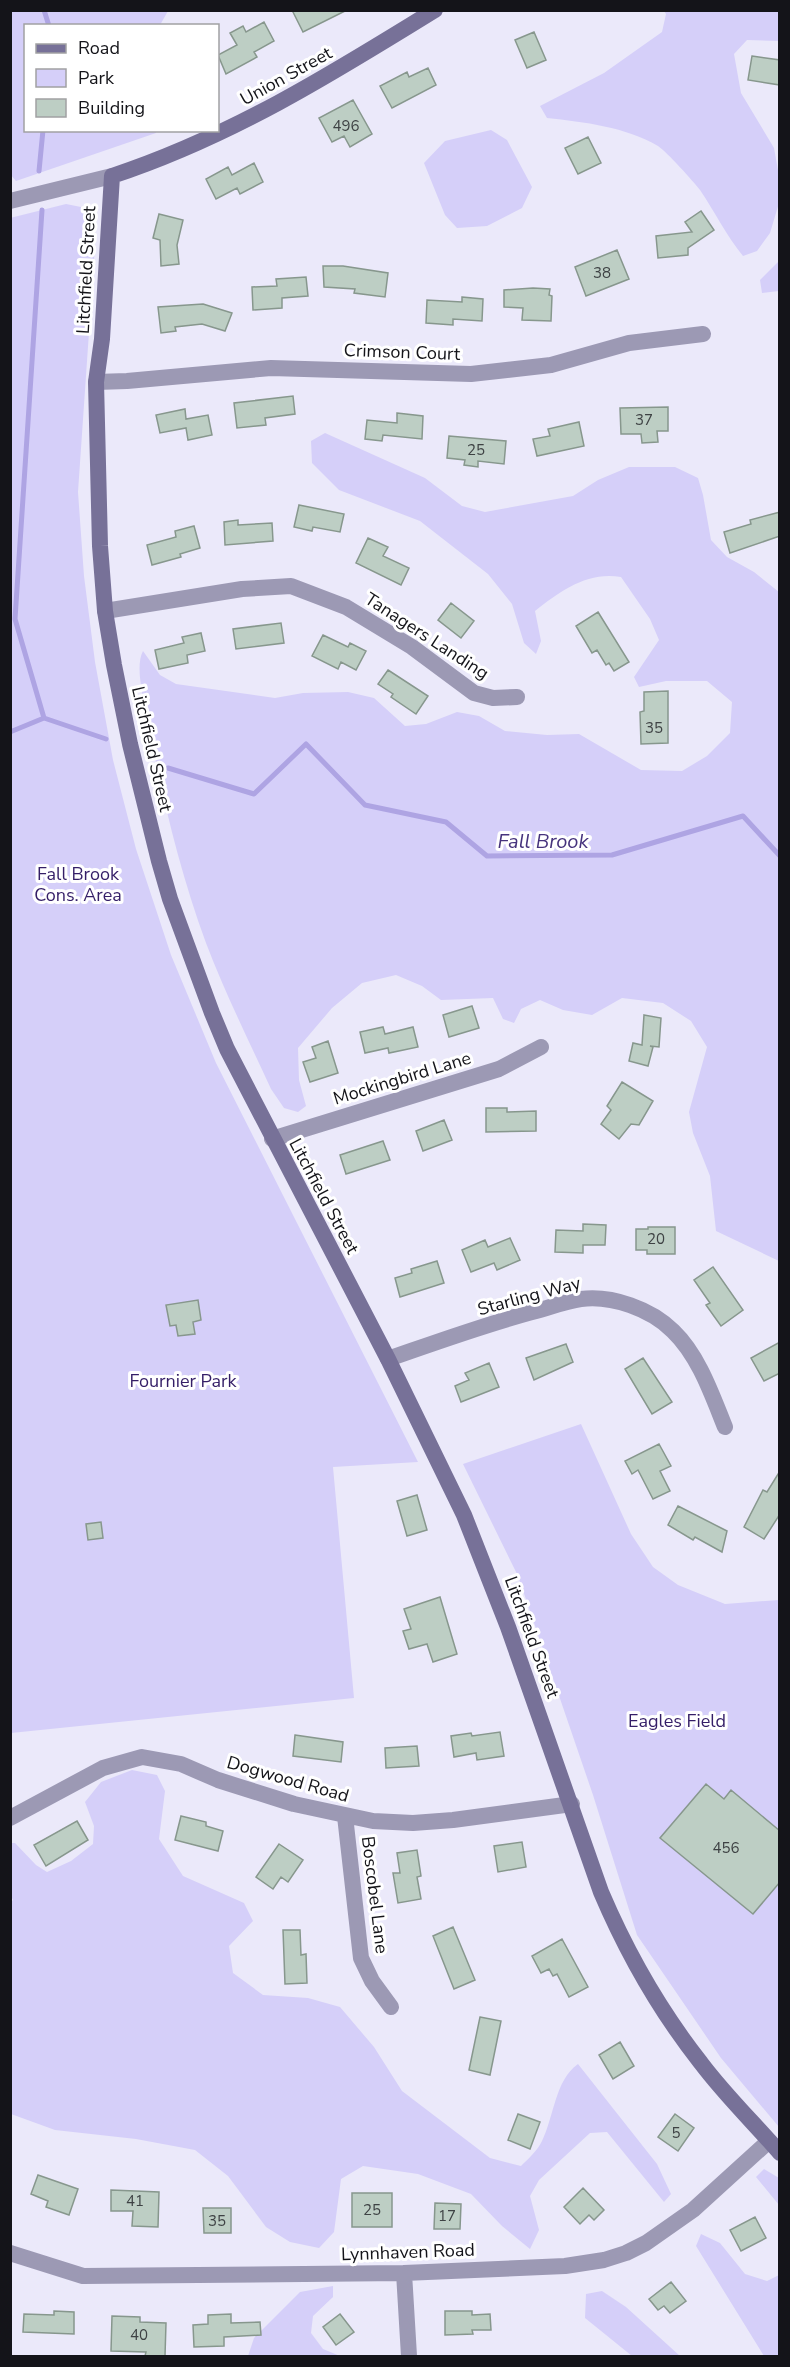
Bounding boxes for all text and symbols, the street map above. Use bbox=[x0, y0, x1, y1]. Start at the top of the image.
legend bbox=[24, 24, 219, 132]
text: Road bbox=[78, 36, 120, 60]
street label: Union Street bbox=[236, 41, 337, 111]
text: Park bbox=[78, 66, 115, 90]
text: Building bbox=[78, 96, 145, 120]
house number: 496 bbox=[332, 116, 360, 136]
street label: Litchfield Street bbox=[71, 205, 101, 334]
house number: 38 bbox=[593, 263, 611, 283]
street label: Crimson Court bbox=[343, 338, 461, 366]
house number: 37 bbox=[635, 410, 653, 430]
house number: 25 bbox=[467, 440, 485, 460]
street label: Tanagers Landing bbox=[360, 587, 494, 685]
street label: Litchfield Street bbox=[126, 684, 178, 815]
house number: 35 bbox=[645, 718, 663, 738]
water label: Fall Brook bbox=[498, 828, 589, 855]
park label: Fall Brook Cons. Area bbox=[34, 862, 122, 907]
street label: Mockingbird Lane bbox=[330, 1046, 474, 1110]
street label: Litchfield Street bbox=[283, 1134, 365, 1259]
house number: 20 bbox=[647, 1229, 665, 1249]
street label: Starling Way bbox=[475, 1271, 584, 1321]
park label: Fournier Park bbox=[129, 1369, 238, 1393]
street label: Litchfield Street bbox=[499, 1573, 565, 1702]
park label: Eagles Field bbox=[628, 1709, 726, 1733]
street label: Dogwood Road bbox=[224, 1750, 352, 1808]
street label: Boscobel Lane bbox=[356, 1835, 394, 1955]
house number: 456 bbox=[712, 1838, 740, 1858]
house number: 5 bbox=[671, 2123, 681, 2143]
house number: 41 bbox=[126, 2191, 144, 2211]
house number: 25 bbox=[363, 2200, 381, 2220]
house number: 17 bbox=[438, 2206, 456, 2226]
house number: 35 bbox=[208, 2211, 226, 2231]
street label: Lynnhaven Road bbox=[341, 2238, 475, 2266]
house number: 40 bbox=[130, 2325, 148, 2345]

